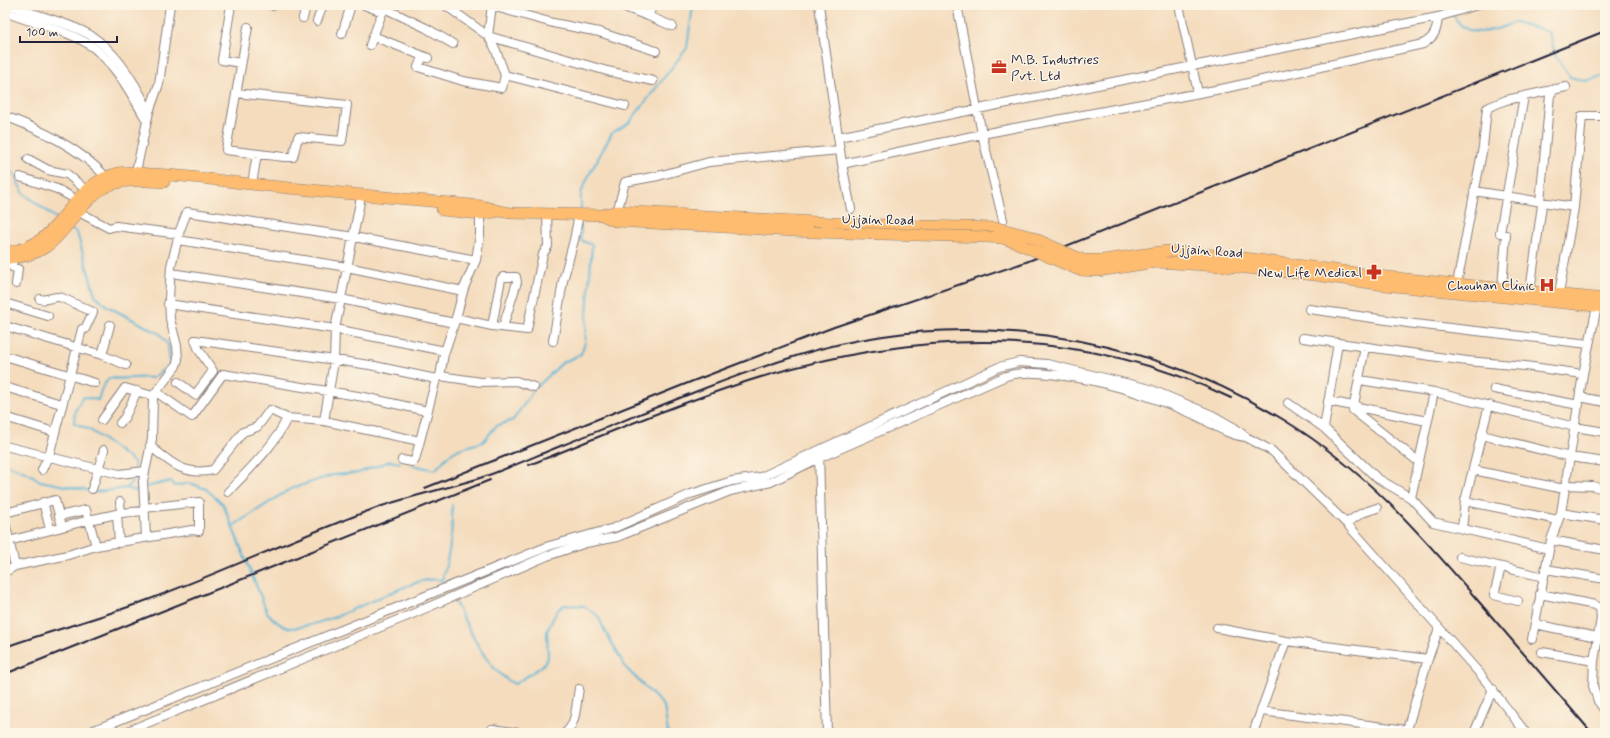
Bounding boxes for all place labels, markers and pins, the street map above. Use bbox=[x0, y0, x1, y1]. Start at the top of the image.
place label: M.B. Industries Pvt. Ltd bbox=[1011, 51, 1099, 85]
office icon: M.B. Industries Pvt. Ltd bbox=[990, 58, 1008, 76]
pharmacy icon: New Life Medical bbox=[1365, 263, 1383, 281]
place label: New Life Medical bbox=[1258, 264, 1362, 282]
hospital icon: Chouhan Clinic bbox=[1538, 276, 1556, 294]
place label: Chouhan Clinic bbox=[1447, 277, 1536, 295]

